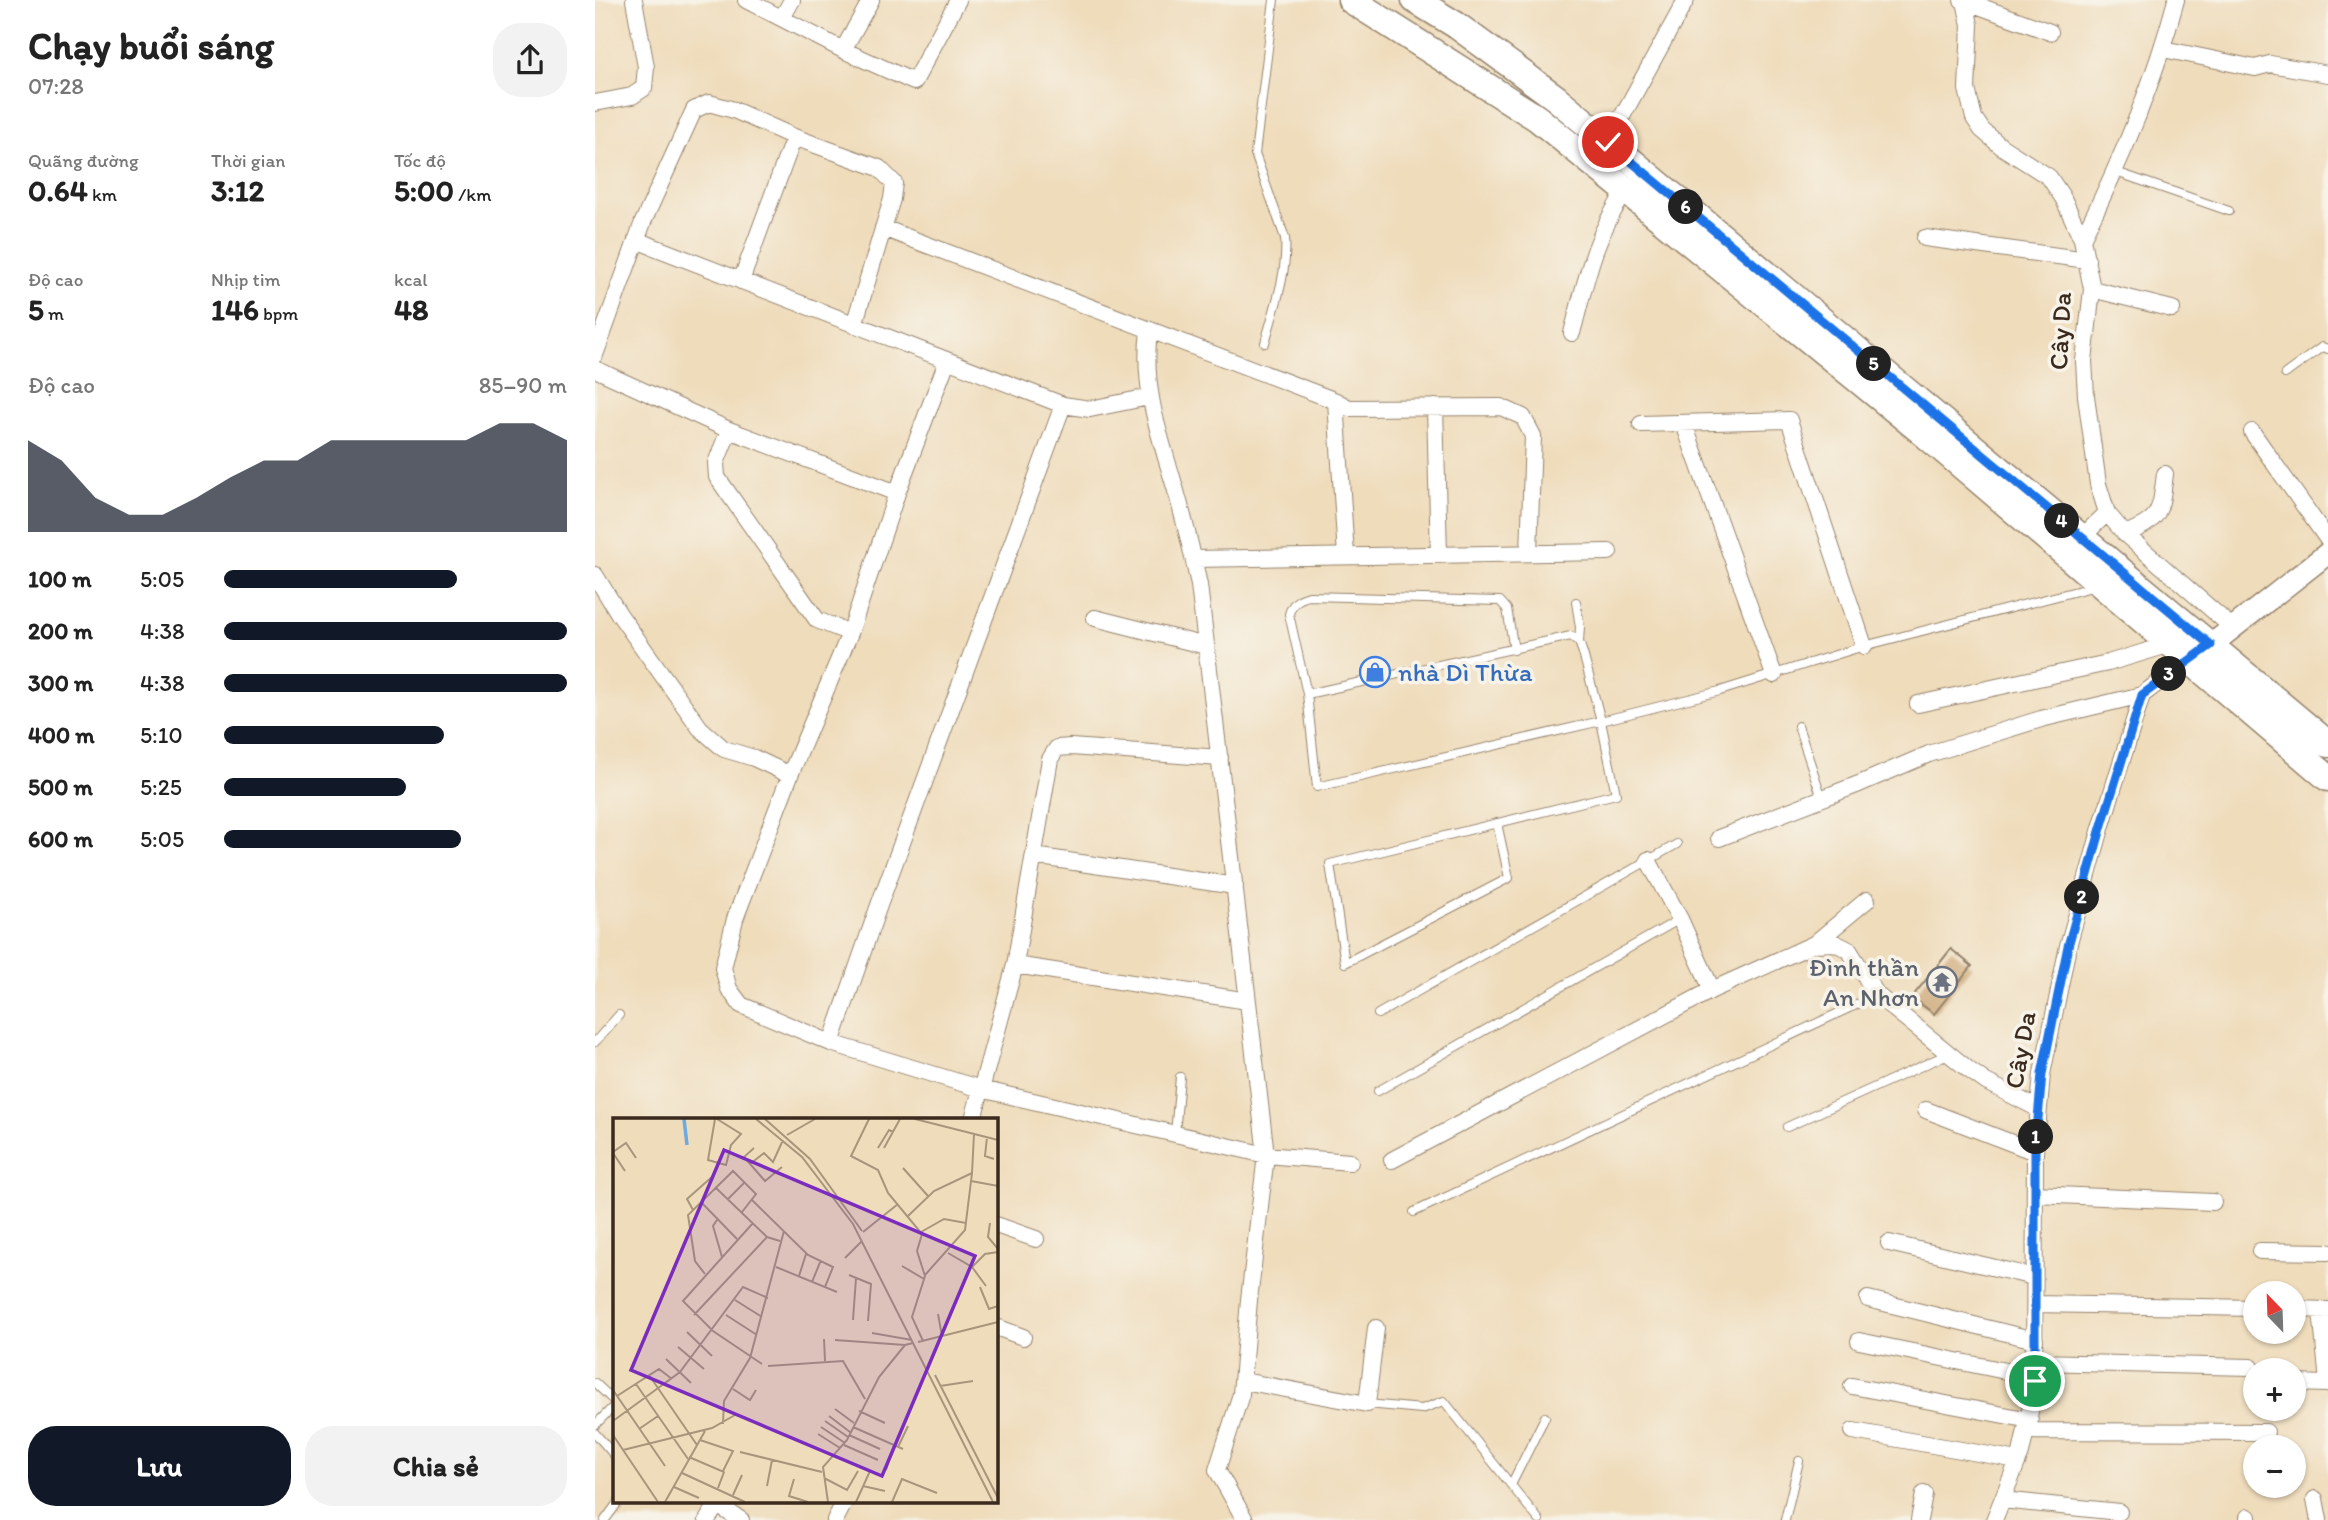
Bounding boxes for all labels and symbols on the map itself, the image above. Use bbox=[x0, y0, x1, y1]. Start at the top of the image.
pin bbox=[1578, 112, 1638, 172]
pin: 6 bbox=[1669, 190, 1703, 224]
street label: Cây Da bbox=[2042, 291, 2078, 371]
pin: 5 bbox=[1857, 346, 1891, 382]
pin: 4 bbox=[2045, 504, 2079, 538]
shop icon: nhà Dì Thừa bbox=[1358, 655, 1392, 689]
place label: nhà Dì Thừa bbox=[1398, 656, 1533, 688]
pin: 3 bbox=[2151, 656, 2187, 692]
pin: 2 bbox=[2065, 880, 2099, 914]
place label: Đình thần An Nhơn bbox=[1809, 951, 1919, 1013]
temple icon: Đình thần An Nhơn bbox=[1925, 965, 1959, 999]
street label: Cây Da bbox=[1997, 1008, 2043, 1091]
inset map bbox=[613, 1118, 997, 1502]
pin: 1 bbox=[2019, 1120, 2053, 1154]
north arrow bbox=[2243, 1281, 2307, 1344]
pin bbox=[2005, 1351, 2065, 1411]

